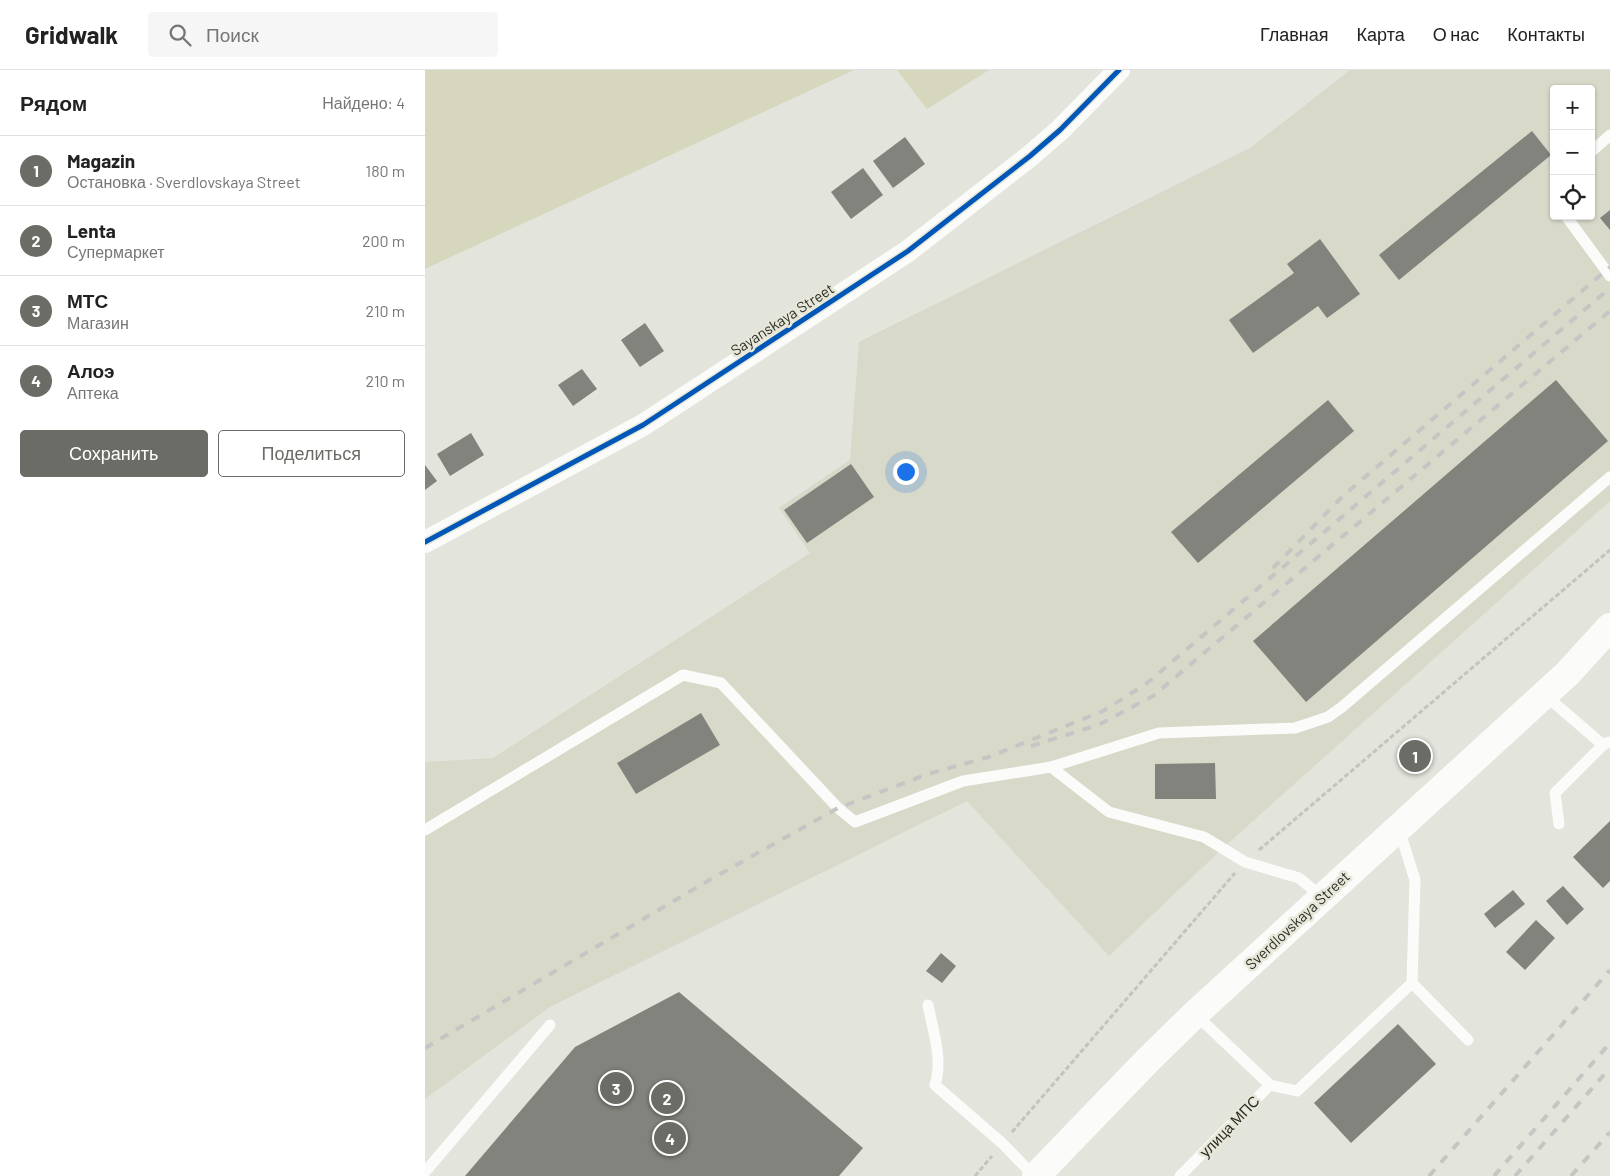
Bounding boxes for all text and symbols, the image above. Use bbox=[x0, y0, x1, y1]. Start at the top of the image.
search box bbox=[148, 12, 498, 57]
text: Gridwalk bbox=[25, 20, 118, 49]
icon: search bbox=[166, 21, 194, 49]
text: Поиск bbox=[206, 23, 259, 46]
text: Главная bbox=[1260, 23, 1329, 45]
text: Карта bbox=[1357, 23, 1405, 45]
text: О нас bbox=[1433, 23, 1479, 45]
text: Контакты bbox=[1507, 23, 1585, 45]
map controls bbox=[1550, 85, 1595, 220]
button: + bbox=[1550, 85, 1595, 130]
text: Рядом bbox=[20, 90, 87, 115]
text: Найдено: 4 bbox=[322, 93, 405, 112]
button: − bbox=[1550, 130, 1595, 175]
text: Magazin bbox=[67, 149, 135, 172]
text: 1 bbox=[33, 161, 39, 180]
text: 180 m bbox=[366, 161, 405, 180]
text: Остановка · Sverdlovskaya Street bbox=[67, 172, 301, 191]
button: locate bbox=[1550, 175, 1595, 220]
text: Lenta bbox=[67, 219, 116, 242]
text: 2 bbox=[32, 231, 40, 250]
text: 200 m bbox=[362, 231, 405, 250]
text: Супермаркет bbox=[67, 242, 165, 261]
street label: Sayanskaya Street bbox=[727, 279, 837, 359]
text: МТС bbox=[67, 289, 108, 312]
text: 3 bbox=[32, 301, 40, 320]
text: 210 m bbox=[366, 301, 405, 320]
text: Магазин bbox=[67, 313, 129, 332]
text: Алоэ bbox=[67, 359, 114, 382]
text: 4 bbox=[31, 371, 41, 390]
text: 210 m bbox=[366, 371, 405, 390]
text: Аптека bbox=[67, 383, 119, 402]
button: Сохранить bbox=[20, 430, 208, 477]
button: Поделиться bbox=[218, 430, 405, 477]
your location bbox=[893, 459, 919, 485]
pin: 1 bbox=[1399, 737, 1431, 775]
street label: Sverdlovskaya Street bbox=[1241, 867, 1353, 973]
pin: 3 bbox=[600, 1069, 632, 1107]
pin: 2 bbox=[651, 1079, 683, 1117]
street label: улица МПС bbox=[1195, 1091, 1263, 1160]
pin: 4 bbox=[654, 1119, 686, 1157]

